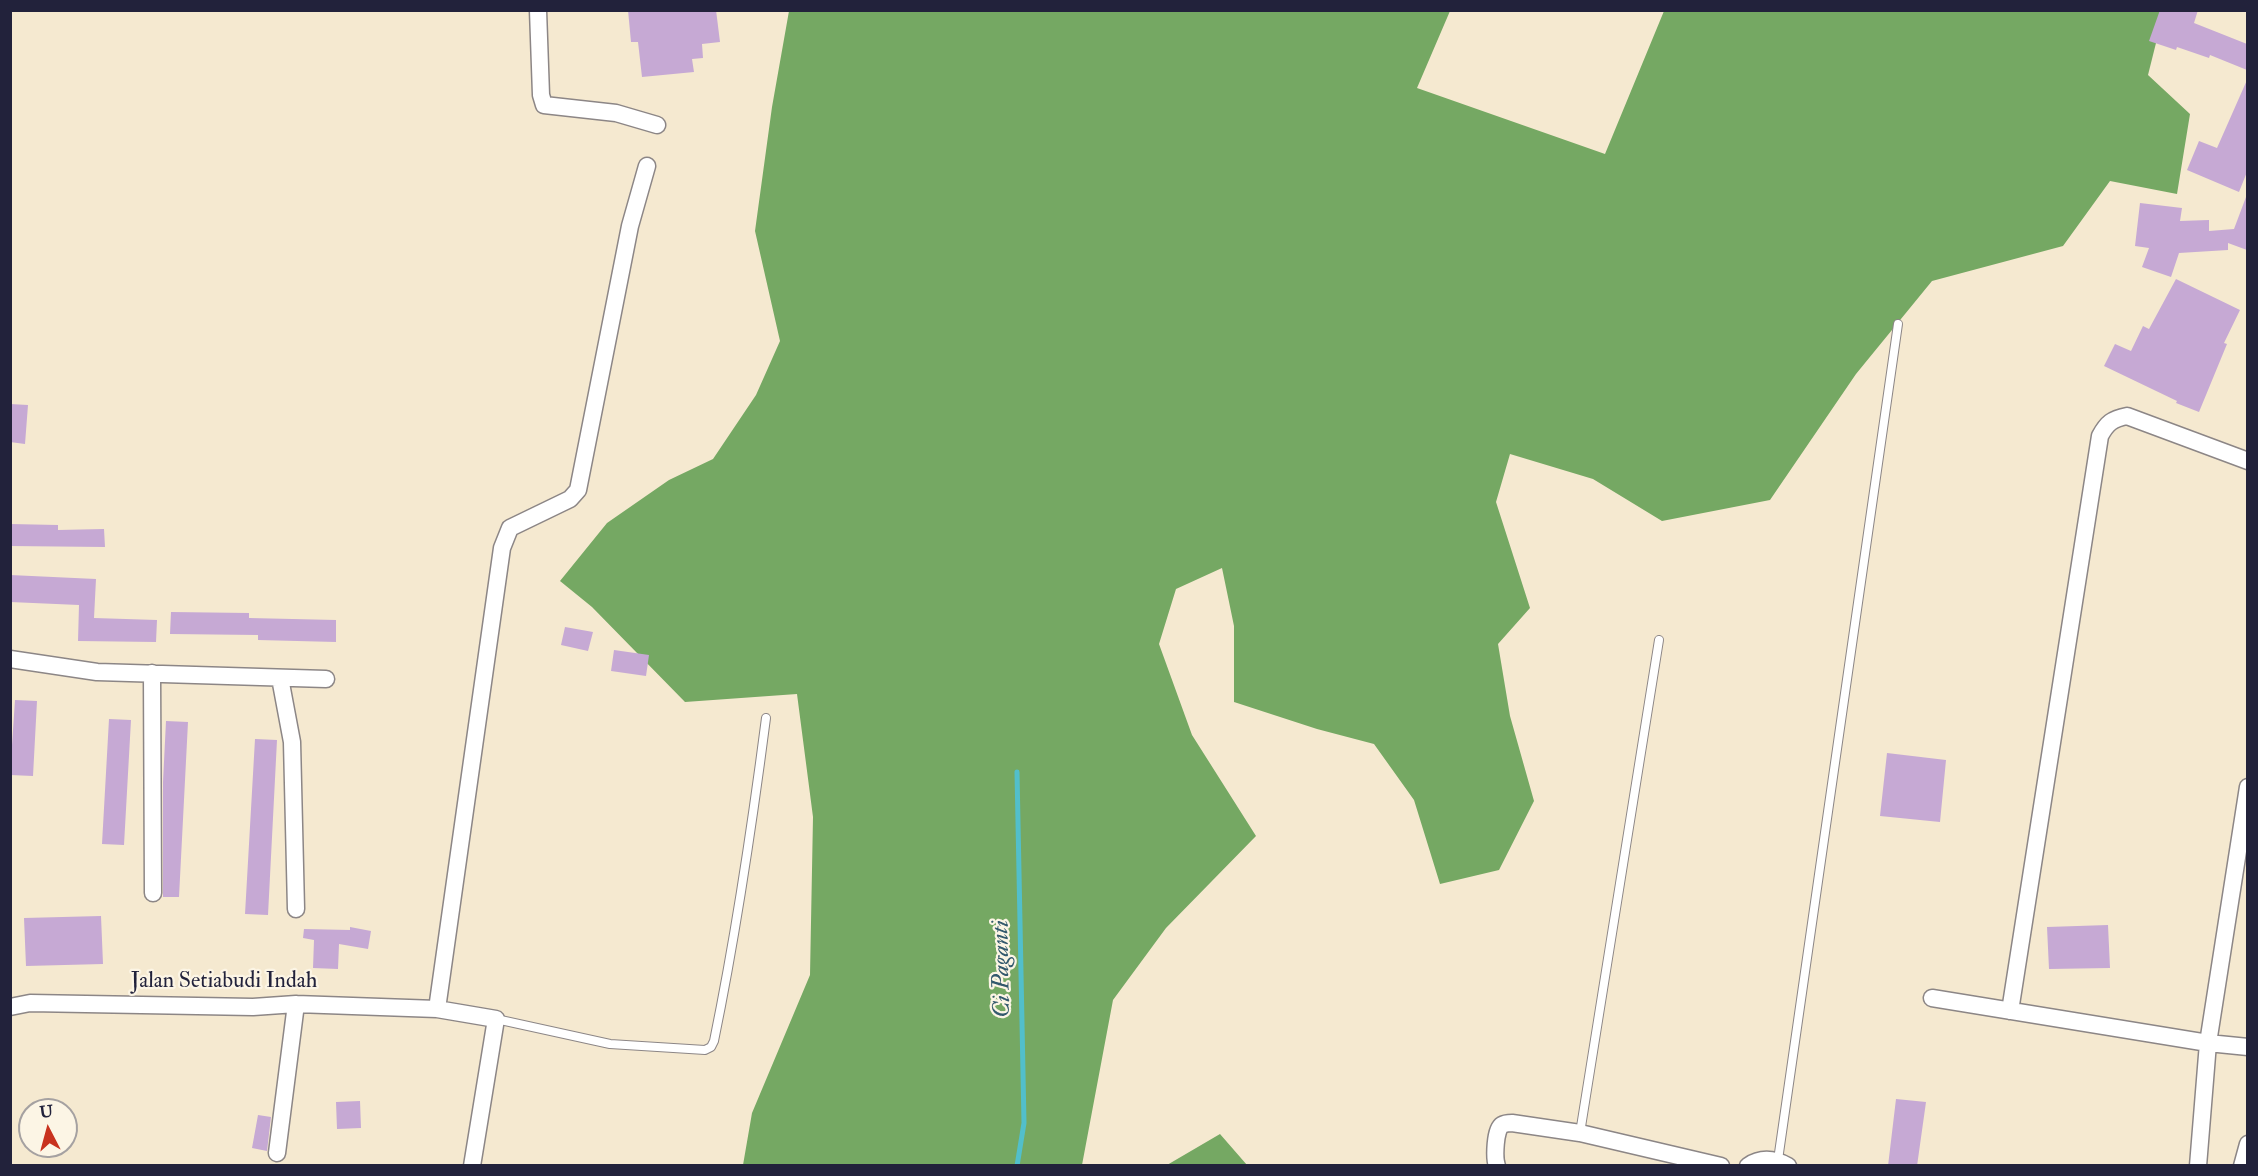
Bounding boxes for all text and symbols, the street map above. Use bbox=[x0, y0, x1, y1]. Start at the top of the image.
water label: Ci Paganti bbox=[988, 920, 1018, 1018]
street label: Jalan Setiabudi Indah bbox=[131, 969, 317, 995]
north arrow bbox=[18, 1098, 78, 1158]
text: U bbox=[39, 1101, 54, 1123]

